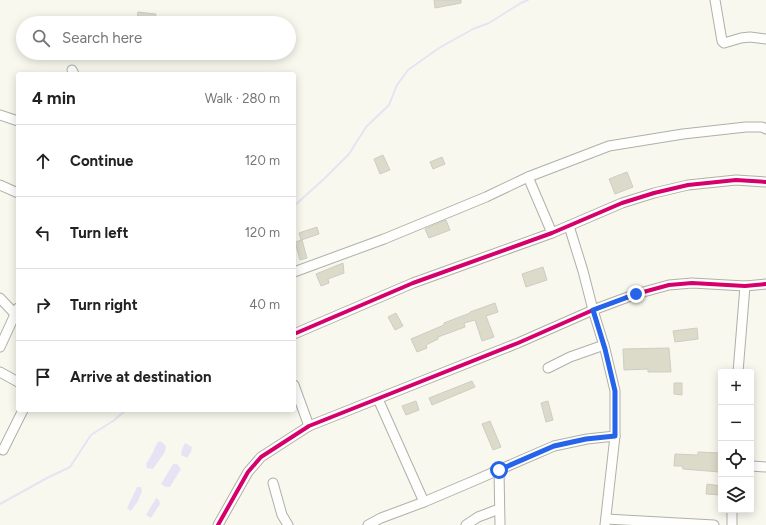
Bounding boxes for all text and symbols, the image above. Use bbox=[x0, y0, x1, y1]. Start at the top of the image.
search box bbox=[16, 16, 296, 60]
icon: search bbox=[30, 27, 52, 49]
text: Search here bbox=[62, 29, 142, 47]
text: 4 min bbox=[32, 88, 76, 108]
text: Walk · 280 m bbox=[205, 91, 280, 106]
icon: ahead bbox=[32, 150, 54, 172]
text: Continue bbox=[70, 152, 133, 170]
text: 120 m bbox=[245, 153, 280, 168]
icon: left bbox=[32, 222, 54, 244]
text: Turn left bbox=[70, 224, 128, 242]
text: 120 m bbox=[245, 225, 280, 240]
route end bbox=[627, 285, 645, 303]
icon: right bbox=[32, 294, 54, 316]
text: Turn right bbox=[70, 296, 138, 314]
text: 40 m bbox=[249, 297, 280, 312]
icon: arrive bbox=[32, 366, 54, 388]
text: Arrive at destination bbox=[70, 368, 211, 386]
map controls bbox=[718, 369, 754, 513]
button: + bbox=[718, 369, 754, 405]
button: − bbox=[718, 405, 754, 441]
button: locate bbox=[718, 441, 754, 477]
route start bbox=[490, 461, 508, 479]
button: layers bbox=[718, 477, 754, 513]

